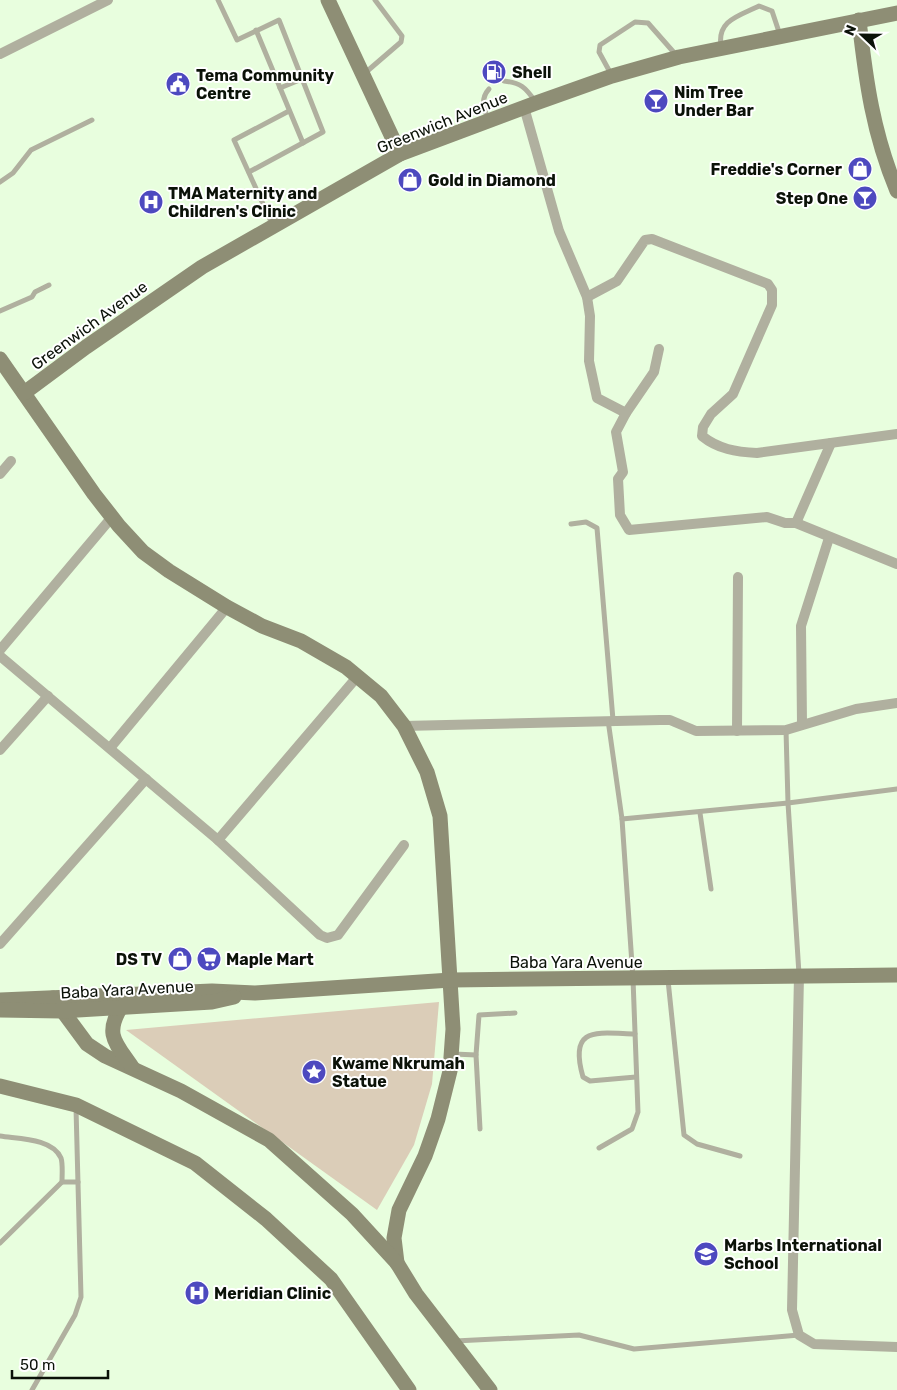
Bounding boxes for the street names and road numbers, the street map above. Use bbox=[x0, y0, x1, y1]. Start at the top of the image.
street label: Greenwich Avenue bbox=[374, 88, 510, 157]
street label: Greenwich Avenue bbox=[27, 277, 151, 374]
street label: Baba Yara Avenue bbox=[509, 953, 643, 972]
street label: Baba Yara Avenue bbox=[60, 977, 194, 1002]

